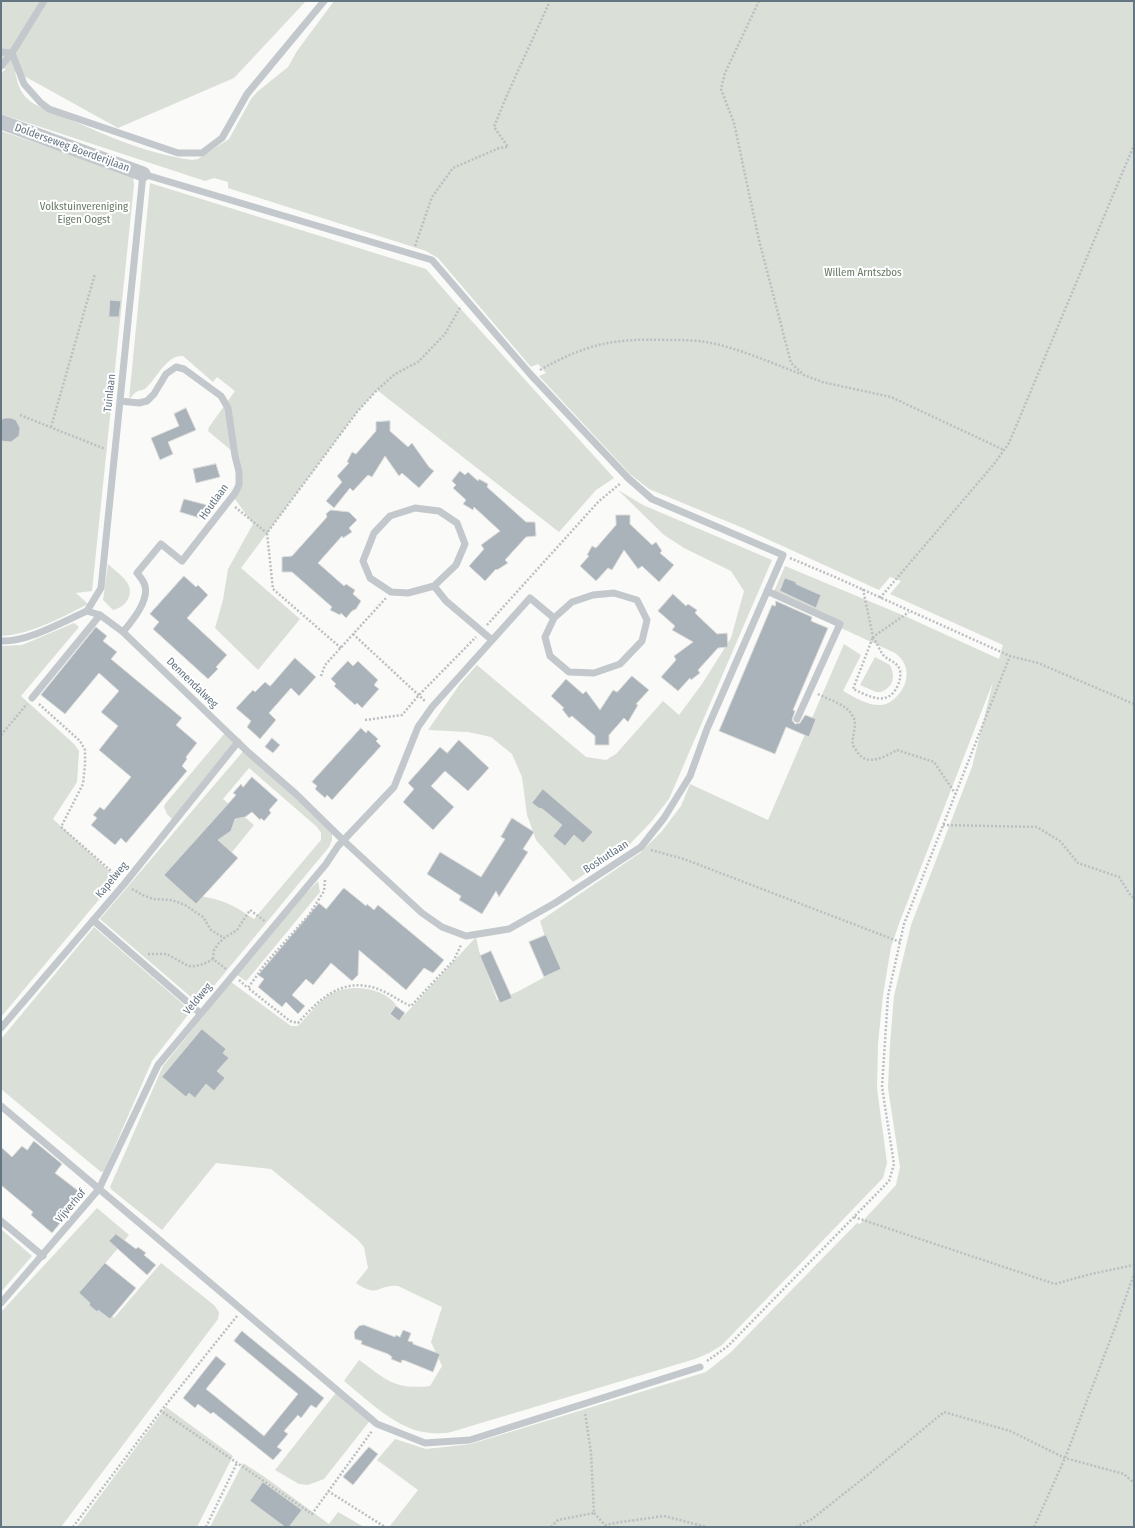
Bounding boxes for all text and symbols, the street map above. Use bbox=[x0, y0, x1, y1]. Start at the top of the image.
street label: Dolderseweg Boerderijlaan bbox=[13, 121, 131, 175]
park label: Volkstuinvereniging Eigen Oogst bbox=[40, 200, 128, 226]
park label: Willem Arntszbos bbox=[824, 266, 902, 280]
street label: Tuinlaan bbox=[101, 373, 119, 413]
street label: Houtlaan bbox=[197, 482, 231, 522]
street label: Dennendalweg bbox=[163, 655, 221, 711]
street label: Boshutlaan bbox=[581, 838, 631, 876]
street label: Kapelweg bbox=[93, 859, 131, 901]
street label: Veldweg bbox=[181, 980, 215, 1018]
street label: Vijverhof bbox=[53, 1186, 89, 1226]

